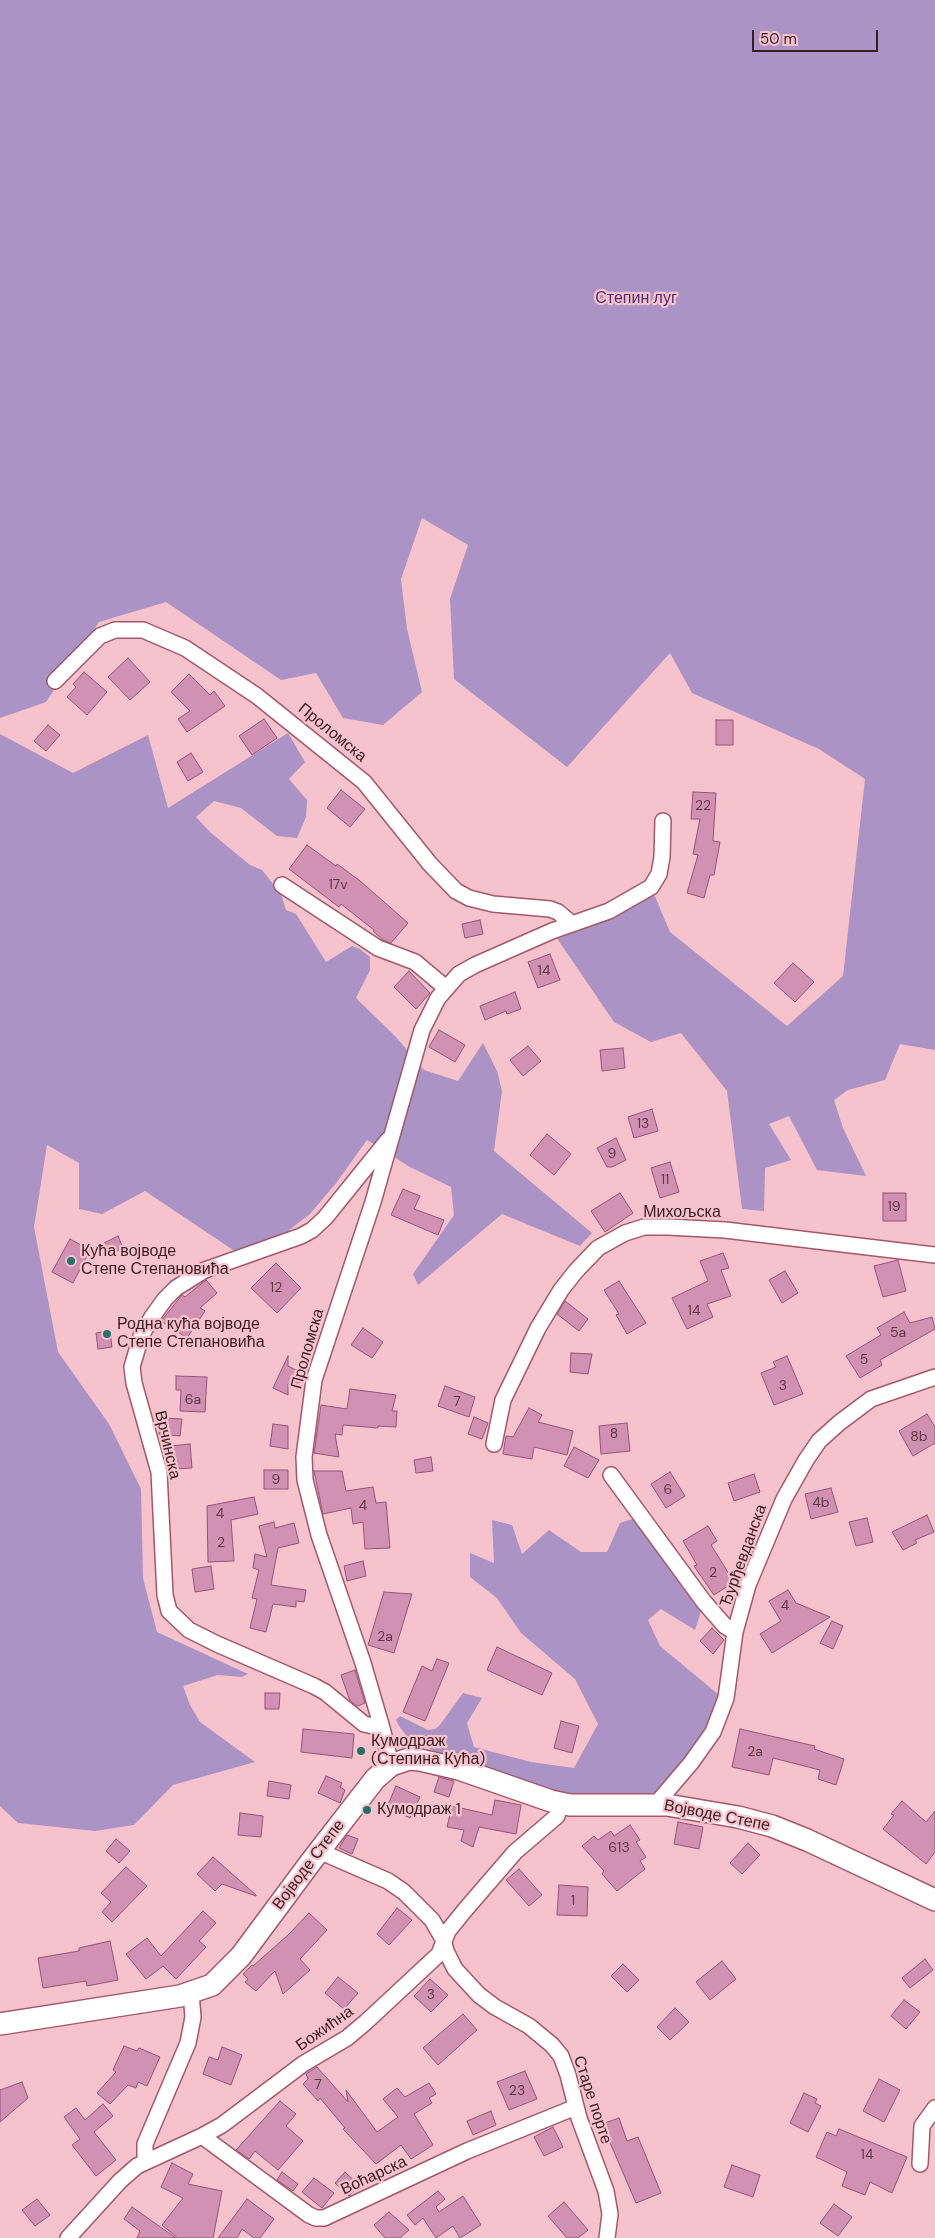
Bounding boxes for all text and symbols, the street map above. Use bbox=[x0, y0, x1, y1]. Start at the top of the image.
scale bar bbox=[755, 20, 881, 52]
text: 50 m bbox=[760, 29, 797, 49]
park label: Степин луг bbox=[595, 289, 677, 309]
street label: Проломска bbox=[294, 700, 370, 766]
house number: 22 bbox=[695, 798, 711, 814]
house number: 17v bbox=[328, 877, 348, 893]
house number: 14 bbox=[538, 963, 550, 979]
house number: 13 bbox=[637, 1116, 649, 1132]
house number: 9 bbox=[608, 1146, 616, 1162]
house number: 11 bbox=[661, 1172, 669, 1188]
house number: 19 bbox=[887, 1199, 901, 1215]
street label: Михољска bbox=[643, 1203, 721, 1223]
place label: Кућа војводе Степе Степановића bbox=[81, 1242, 229, 1280]
marker: Кућа војводе Степе Степановића bbox=[65, 1255, 77, 1267]
house number: 12 bbox=[270, 1280, 282, 1296]
house number: 14 bbox=[688, 1303, 700, 1319]
street label: Проломска bbox=[287, 1307, 329, 1391]
place label: Родна кућа војводе Степе Степановића bbox=[117, 1315, 265, 1353]
house number: 5a bbox=[890, 1325, 906, 1341]
marker: Родна кућа војводе Степе Степановића bbox=[101, 1328, 113, 1340]
house number: 5 bbox=[860, 1352, 868, 1368]
house number: 3 bbox=[779, 1378, 787, 1394]
house number: 6a bbox=[185, 1392, 201, 1408]
house number: 7 bbox=[453, 1394, 461, 1410]
street label: Врчинска bbox=[150, 1409, 184, 1481]
house number: 8 bbox=[610, 1426, 618, 1442]
house number: 8b bbox=[910, 1429, 928, 1445]
house number: 9 bbox=[272, 1472, 280, 1488]
house number: 6 bbox=[664, 1482, 672, 1498]
house number: 4b bbox=[812, 1495, 830, 1511]
house number: 4 bbox=[359, 1498, 367, 1514]
street label: Ђурђевданска bbox=[717, 1502, 771, 1610]
house number: 4 bbox=[216, 1506, 224, 1522]
house number: 2 bbox=[217, 1535, 225, 1551]
house number: 2 bbox=[709, 1565, 717, 1581]
house number: 4 bbox=[781, 1598, 789, 1614]
house number: 2a bbox=[377, 1629, 393, 1645]
place label: Кумодраж (Степина Кућа) bbox=[371, 1732, 485, 1770]
house number: 2a bbox=[747, 1744, 763, 1760]
marker: Кумодраж (Степина Кућа) bbox=[355, 1745, 367, 1757]
street label: Војводе Степе bbox=[662, 1796, 772, 1836]
place label: Кумодраж 1 bbox=[377, 1800, 461, 1820]
marker: Кумодраж 1 bbox=[361, 1804, 373, 1816]
street label: Војводе Степе bbox=[269, 1816, 349, 1914]
house number: 613 bbox=[608, 1840, 630, 1856]
house number: 1 bbox=[571, 1893, 575, 1909]
house number: 3 bbox=[427, 1987, 435, 2003]
street label: Божићна bbox=[293, 2002, 357, 2056]
street label: Старе порте bbox=[569, 2053, 615, 2147]
house number: 7 bbox=[314, 2077, 322, 2093]
house number: 23 bbox=[509, 2083, 525, 2099]
house number: 14 bbox=[861, 2147, 873, 2163]
street label: Воћарска bbox=[338, 2152, 410, 2200]

